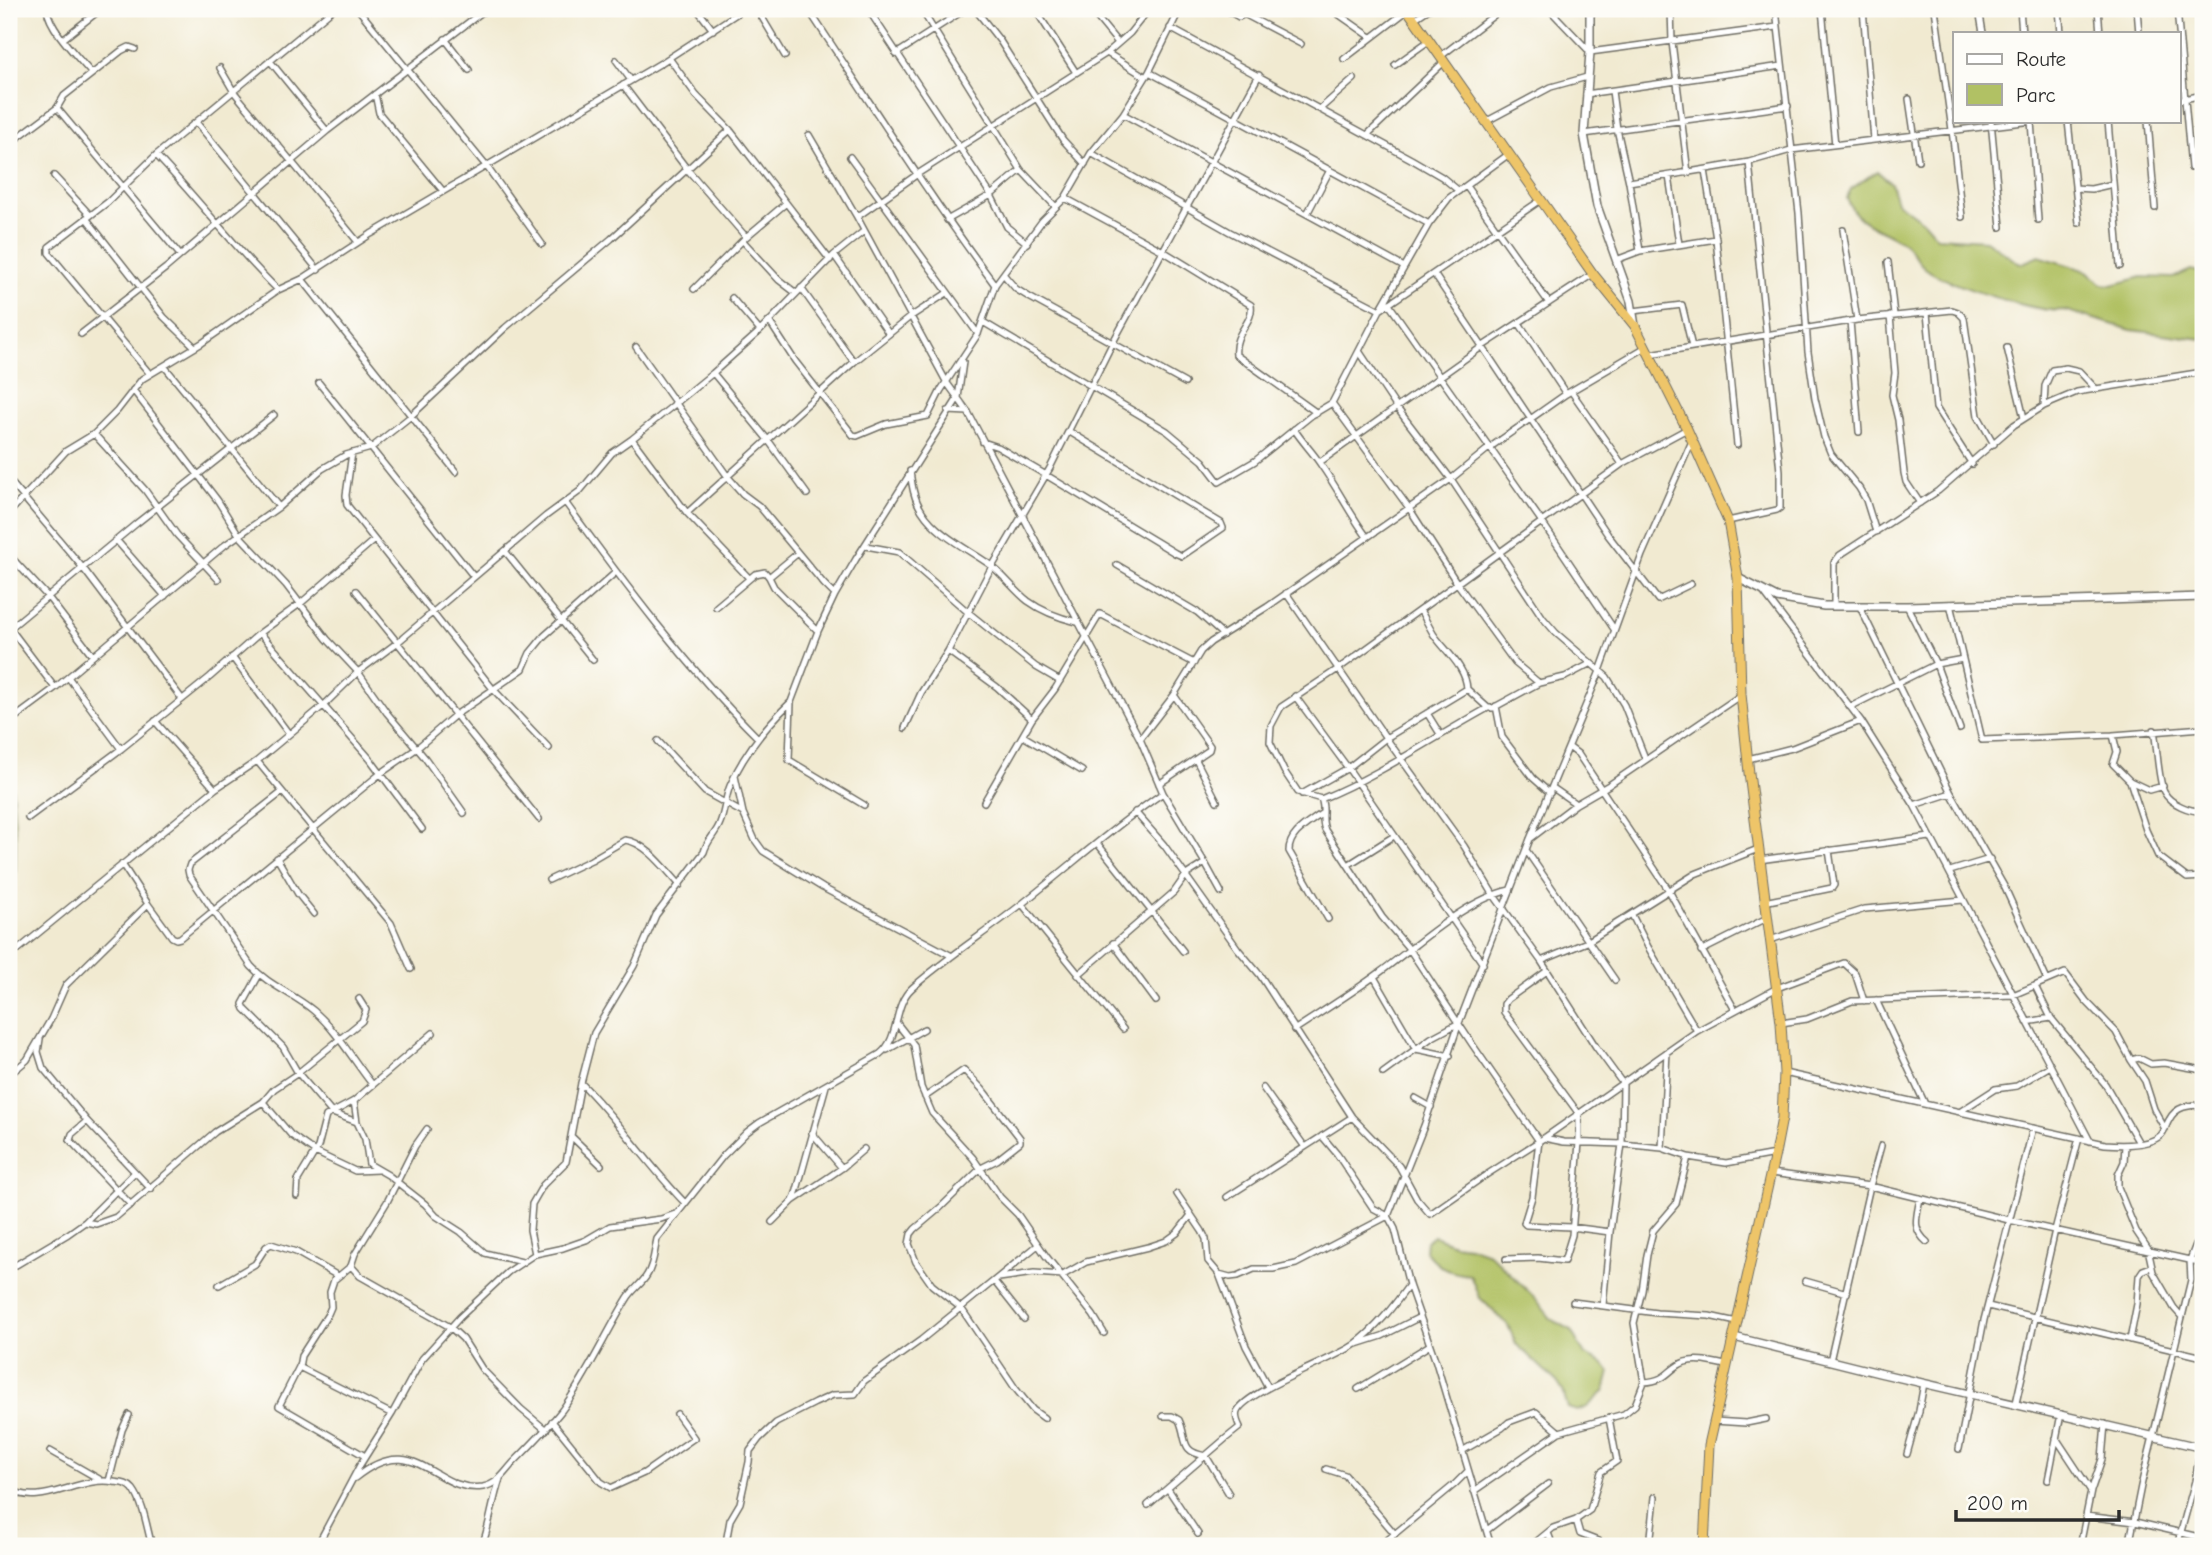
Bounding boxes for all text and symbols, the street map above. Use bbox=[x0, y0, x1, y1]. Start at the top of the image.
legend bbox=[1953, 32, 2180, 122]
text: Route bbox=[2016, 47, 2066, 71]
text: Parc bbox=[2016, 83, 2056, 107]
scale bar bbox=[1956, 1478, 2119, 1522]
text: 200 m bbox=[1967, 1491, 2028, 1515]

